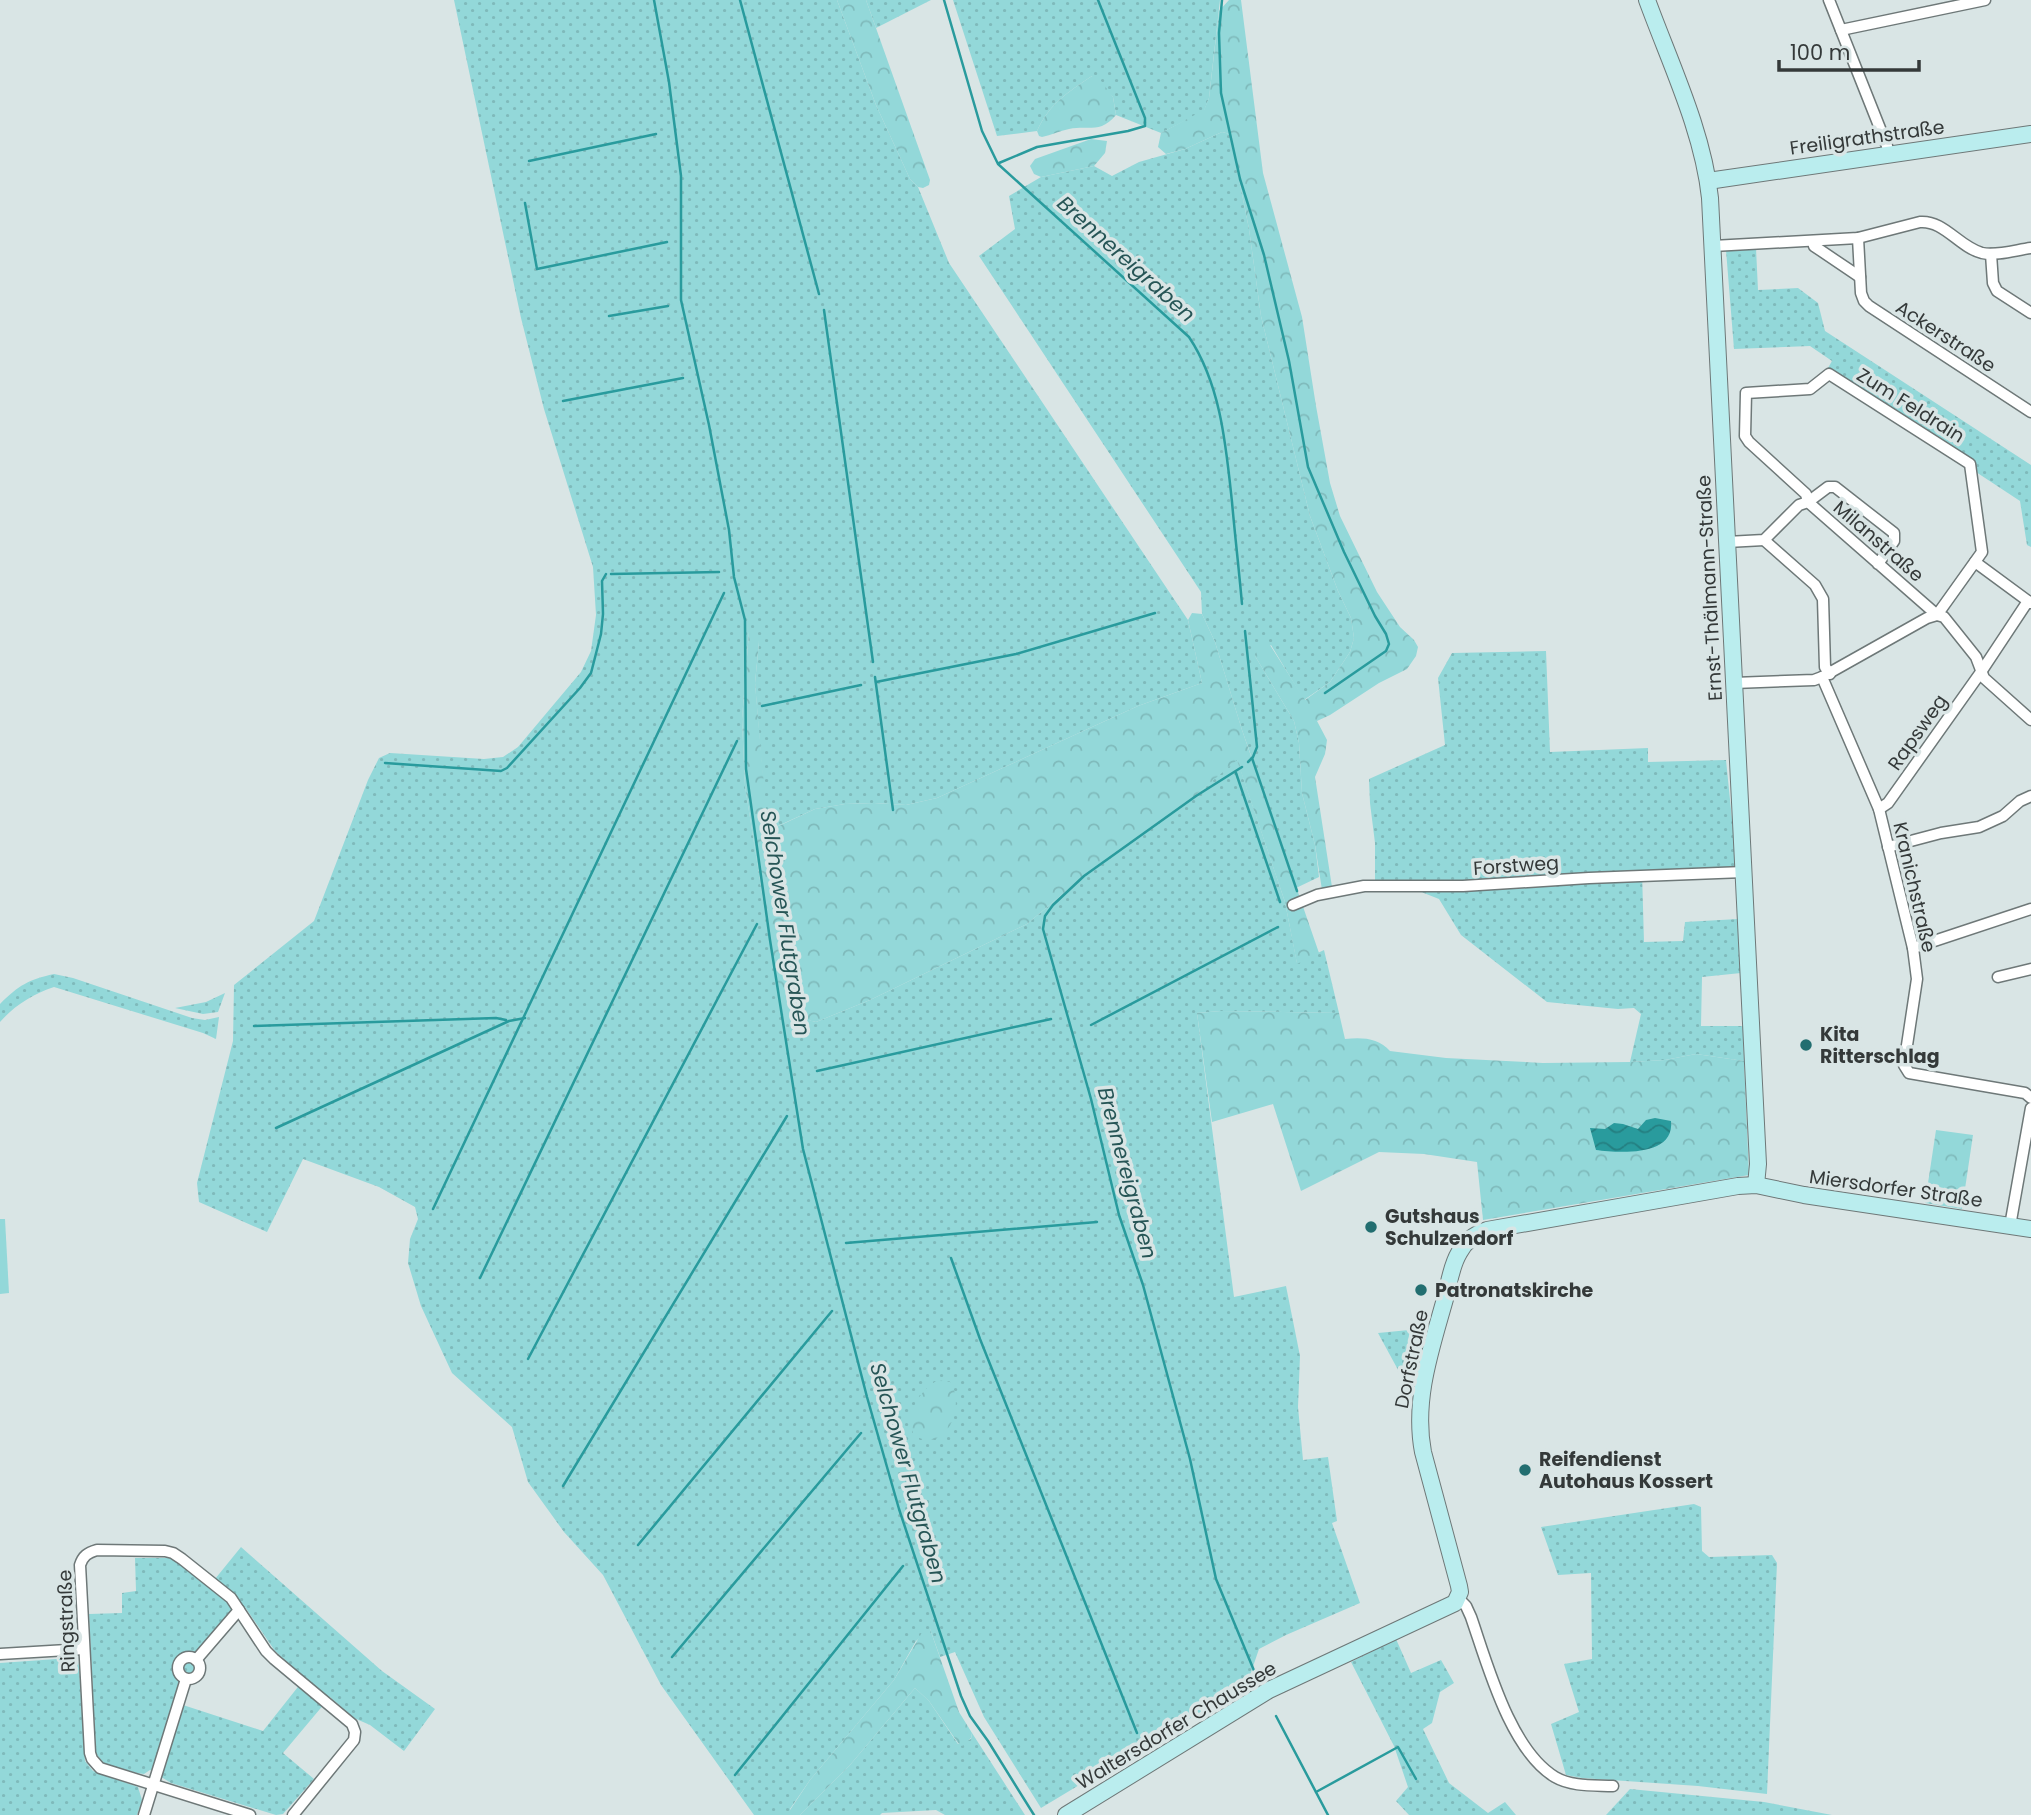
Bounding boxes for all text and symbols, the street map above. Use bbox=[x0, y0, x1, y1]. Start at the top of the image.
scale bar bbox=[1779, 28, 1919, 72]
text: 100 m bbox=[1790, 38, 1850, 67]
street label: Freiligrathstraße bbox=[1788, 113, 1946, 162]
water label: Brennereigraben bbox=[1051, 189, 1202, 328]
street label: Ackerstraße bbox=[1890, 294, 2001, 379]
street label: Zum Feldrain bbox=[1852, 361, 1970, 449]
street label: Ernst-Thälmann-Straße bbox=[1690, 474, 1729, 702]
street label: Milanstraße bbox=[1827, 494, 1930, 588]
street label: Rapsweg bbox=[1881, 689, 1954, 776]
water label: Selchower Flutgraben bbox=[753, 808, 818, 1038]
street label: Kranichstraße bbox=[1886, 819, 1943, 955]
street label: Forstweg bbox=[1472, 849, 1560, 882]
place label: Kita Ritterschlag bbox=[1820, 1021, 1940, 1070]
marker: Kita Ritterschlag bbox=[1798, 1037, 1814, 1053]
water label: Brennereigraben bbox=[1091, 1084, 1164, 1262]
street label: Miersdorfer Straße bbox=[1807, 1163, 1984, 1214]
place label: Gutshaus Schulzendorf bbox=[1385, 1203, 1513, 1252]
marker: Gutshaus Schulzendorf bbox=[1363, 1219, 1379, 1235]
place label: Patronatskirche bbox=[1435, 1277, 1594, 1304]
marker: Patronatskirche bbox=[1413, 1282, 1429, 1298]
street label: Dorfstraße bbox=[1388, 1307, 1435, 1411]
water label: Selchower Flutgraben bbox=[863, 1359, 954, 1586]
place label: Reifendienst Autohaus Kossert bbox=[1539, 1446, 1713, 1495]
marker: Reifendienst Autohaus Kossert bbox=[1517, 1462, 1533, 1478]
street label: Ringstraße bbox=[51, 1569, 82, 1673]
street label: Waltersdorfer Chaussee bbox=[1071, 1655, 1281, 1796]

